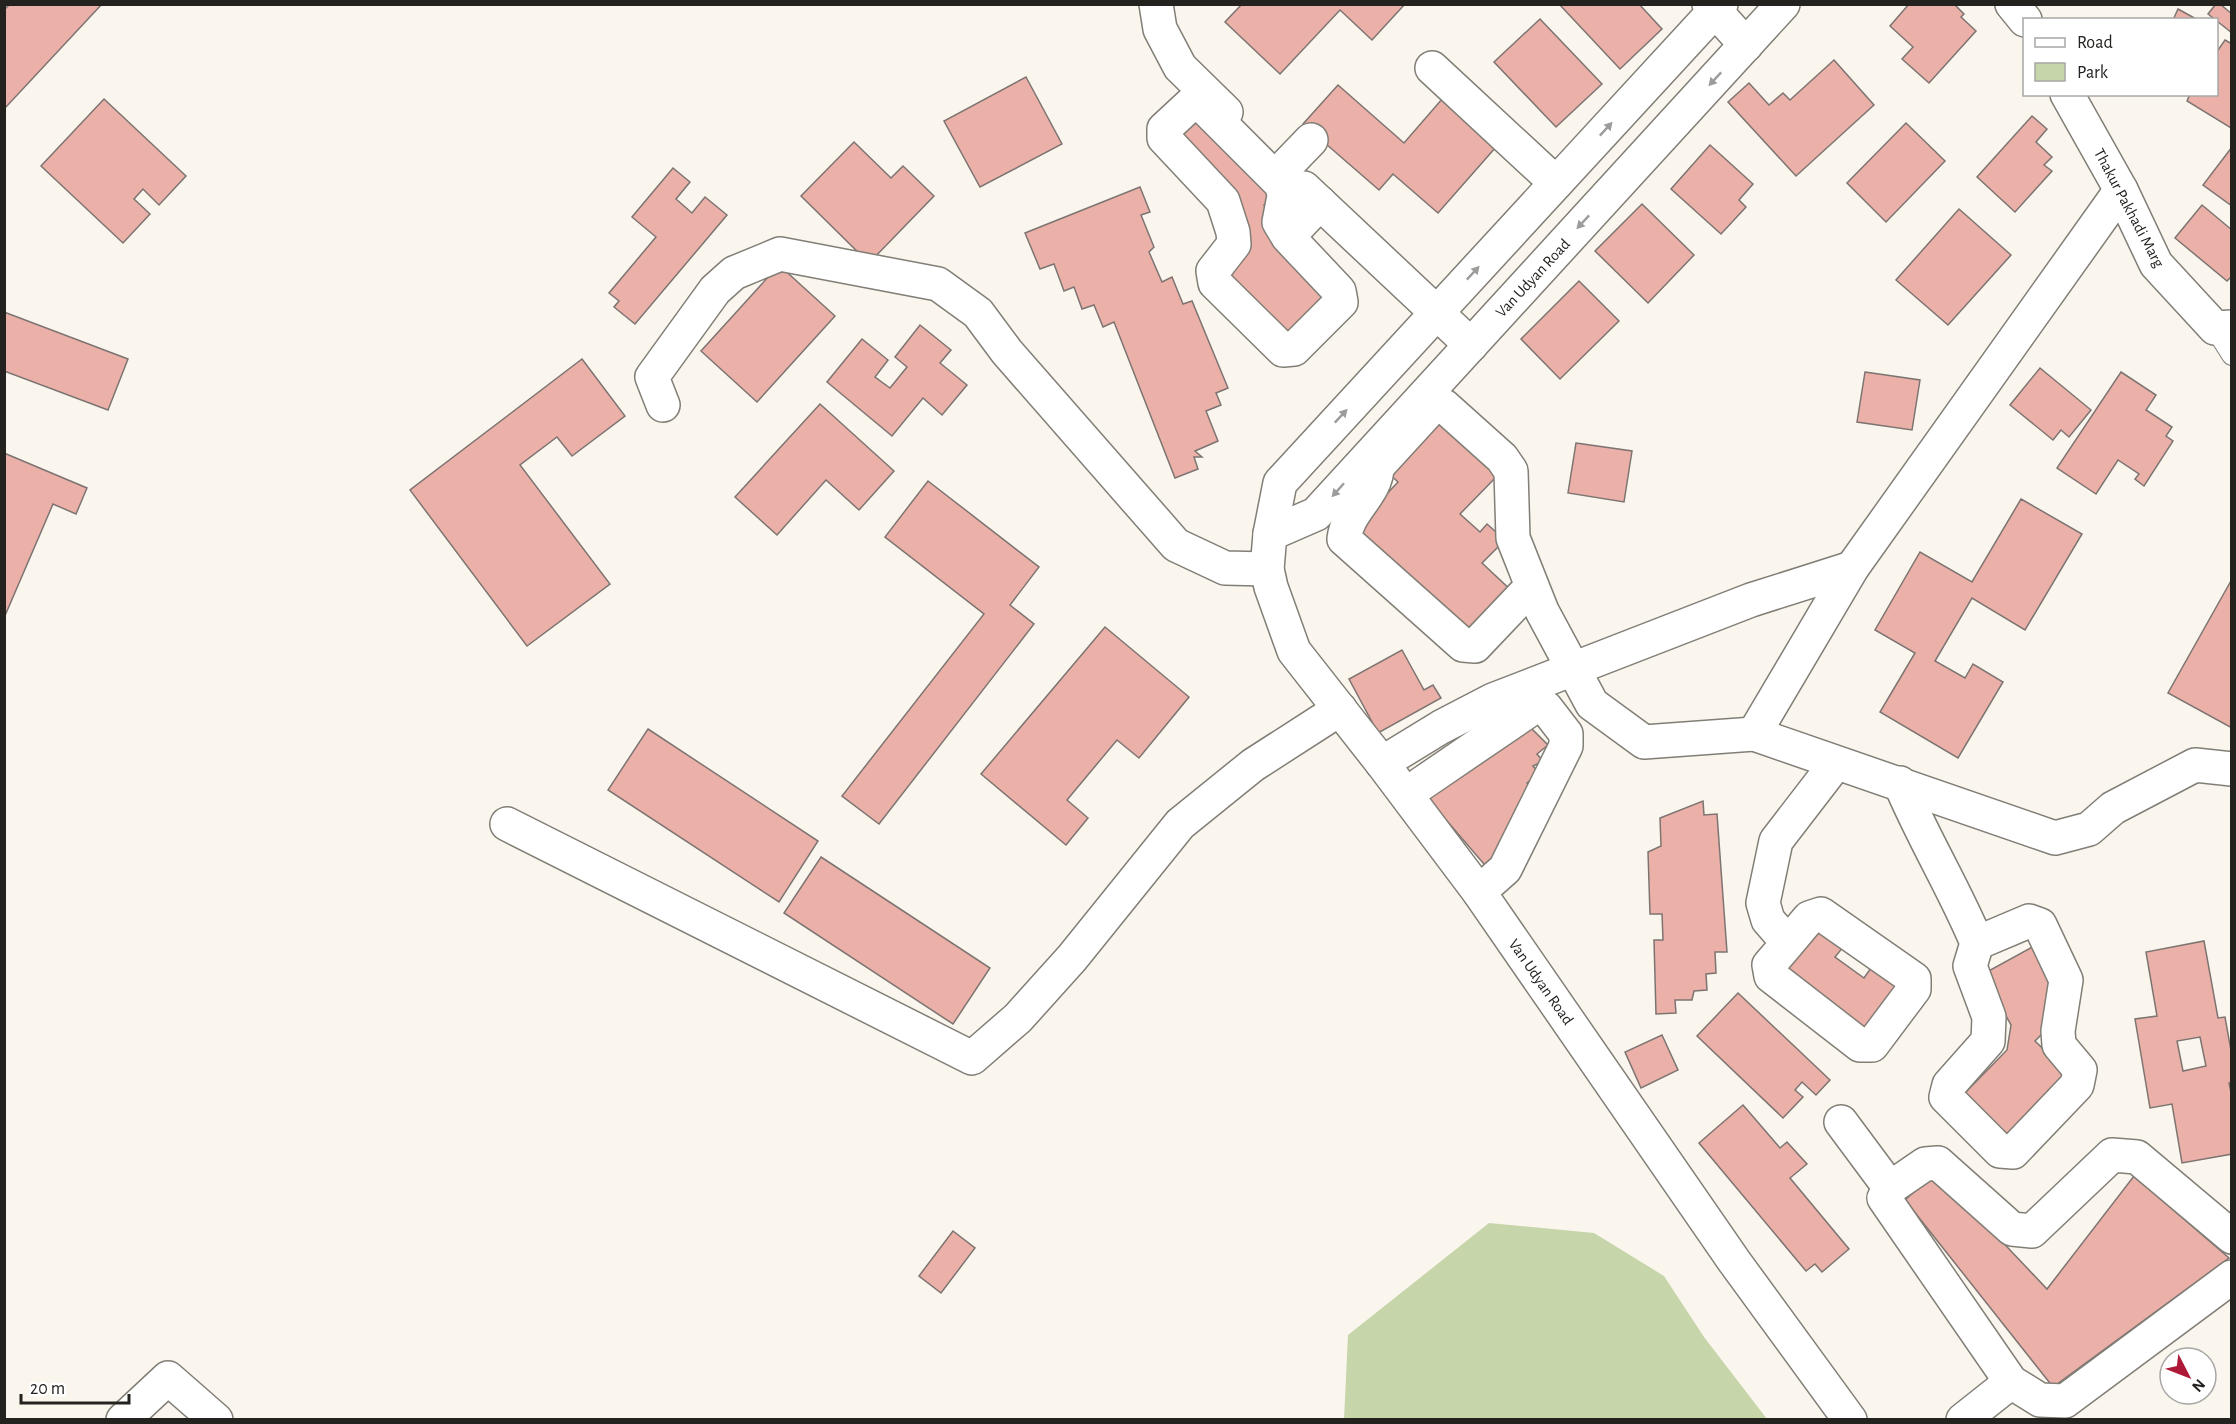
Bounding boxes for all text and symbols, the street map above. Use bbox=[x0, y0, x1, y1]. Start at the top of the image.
legend bbox=[2023, 18, 2218, 96]
text: Road bbox=[2077, 34, 2113, 52]
text: Park bbox=[2077, 64, 2109, 82]
one-way arrow bbox=[1708, 71, 1722, 86]
one-way arrow bbox=[1599, 122, 1613, 137]
street label: Thakur Pakhadi Marg bbox=[2091, 146, 2167, 270]
one-way arrow bbox=[1577, 215, 1591, 229]
street label: Van Udyan Road bbox=[1493, 236, 1574, 321]
one-way arrow bbox=[1466, 266, 1480, 280]
one-way arrow bbox=[1334, 409, 1347, 424]
one-way arrow bbox=[1332, 482, 1345, 497]
street label: Van Udyan Road bbox=[1505, 936, 1576, 1028]
north arrow bbox=[2158, 1346, 2218, 1406]
scale bar bbox=[21, 1367, 129, 1405]
text: N bbox=[2189, 1376, 2208, 1395]
text: 20 m bbox=[30, 1380, 65, 1398]

